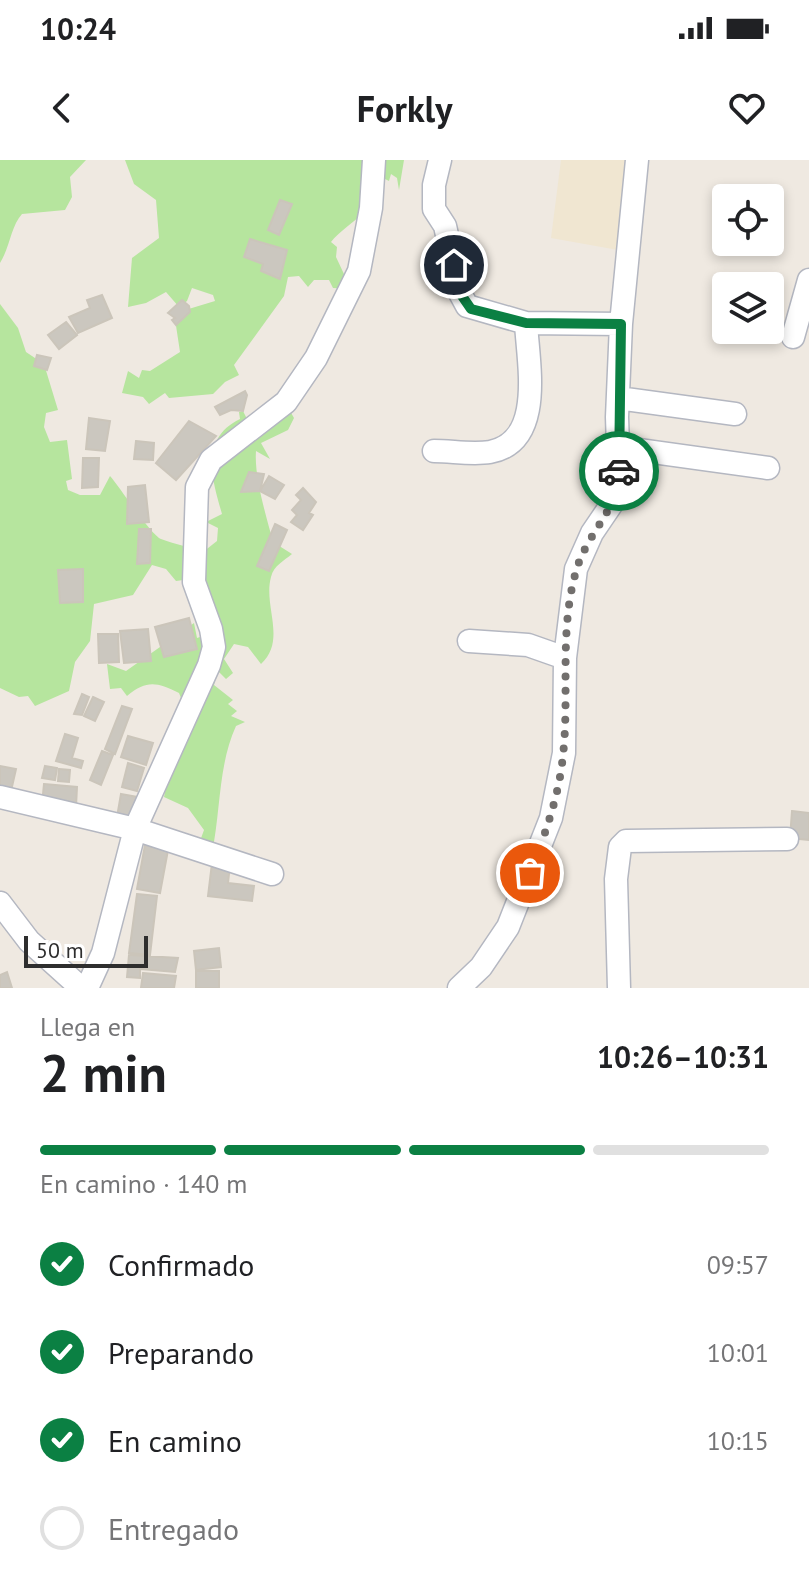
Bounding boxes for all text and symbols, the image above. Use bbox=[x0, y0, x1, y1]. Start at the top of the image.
text: 10:24 bbox=[40, 9, 116, 48]
text: Forkly bbox=[357, 85, 452, 132]
icon: back bbox=[40, 86, 84, 130]
icon: heart bbox=[725, 86, 769, 130]
map controls bbox=[712, 184, 784, 344]
button: locate bbox=[712, 184, 784, 256]
pin bbox=[420, 231, 488, 299]
icon: home bbox=[432, 243, 476, 287]
button: layers bbox=[712, 272, 784, 344]
courier bbox=[579, 431, 659, 511]
icon: car bbox=[597, 449, 641, 493]
pin bbox=[496, 839, 564, 907]
icon: bag bbox=[508, 851, 552, 895]
scale bar bbox=[24, 932, 148, 968]
text: 50 m bbox=[36, 936, 84, 964]
text: Llega en bbox=[40, 1010, 135, 1043]
text: 10:26–10:31 bbox=[597, 1037, 769, 1076]
text: 2 min bbox=[40, 1039, 167, 1106]
text: En camino · 140 m bbox=[40, 1167, 247, 1200]
icon: check bbox=[40, 1242, 84, 1286]
text: Confirmado bbox=[108, 1245, 254, 1284]
text: 09:57 bbox=[707, 1248, 769, 1281]
icon: check bbox=[40, 1330, 84, 1374]
text: Preparando bbox=[108, 1333, 254, 1372]
text: 10:01 bbox=[707, 1336, 769, 1369]
icon: check bbox=[40, 1418, 84, 1462]
text: En camino bbox=[108, 1421, 242, 1460]
text: 10:15 bbox=[707, 1424, 769, 1457]
text: Entregado bbox=[108, 1509, 239, 1548]

